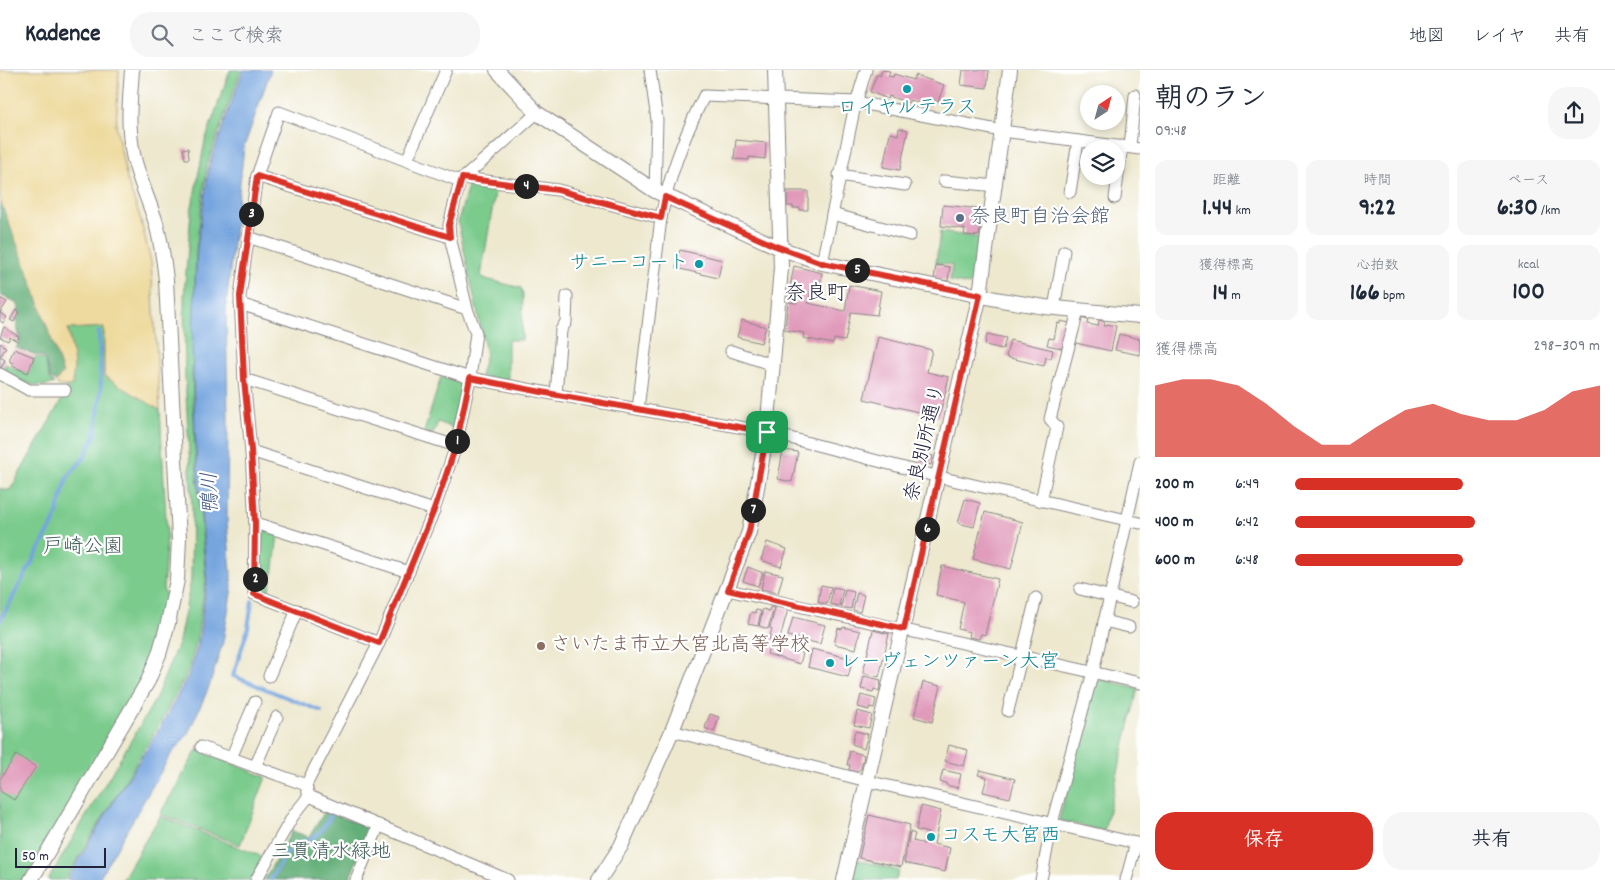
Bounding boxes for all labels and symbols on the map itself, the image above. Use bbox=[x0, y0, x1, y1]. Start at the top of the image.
marker: ロイヤルテラス bbox=[901, 83, 913, 95]
north arrow bbox=[1080, 85, 1125, 130]
place label: ロイヤルテラス bbox=[838, 95, 976, 123]
pin: 4 bbox=[514, 174, 538, 198]
pin: 3 bbox=[238, 202, 264, 226]
place label: 奈良町自治会館 bbox=[970, 204, 1110, 232]
marker: 奈良町自治会館 bbox=[954, 212, 966, 224]
place label: サニーコート bbox=[569, 250, 689, 278]
marker: サニーコート bbox=[693, 258, 705, 270]
pin: 5 bbox=[844, 258, 870, 282]
district label: 奈良町 bbox=[785, 280, 848, 310]
street label: 奈良別所通り bbox=[899, 381, 953, 505]
pin bbox=[746, 411, 788, 453]
pin: 1 bbox=[444, 428, 470, 454]
water label: 鴨川 bbox=[196, 471, 228, 515]
pin: 7 bbox=[740, 498, 766, 522]
pin: 6 bbox=[914, 516, 940, 542]
park label: 戸崎公園 bbox=[43, 534, 123, 562]
pin: 2 bbox=[242, 566, 268, 592]
place label: さいたま市立大宮北高等学校 bbox=[551, 632, 810, 660]
marker: さいたま市立大宮北高等学校 bbox=[535, 640, 547, 652]
place label: レーヴェンツァーン大宮 bbox=[840, 649, 1060, 677]
marker: レーヴェンツァーン大宮 bbox=[824, 657, 836, 669]
place label: コスモ大宮西 bbox=[941, 823, 1060, 851]
marker: コスモ大宮西 bbox=[925, 831, 937, 843]
park label: 三貫清水緑地 bbox=[271, 839, 391, 867]
scale bar bbox=[15, 845, 106, 868]

